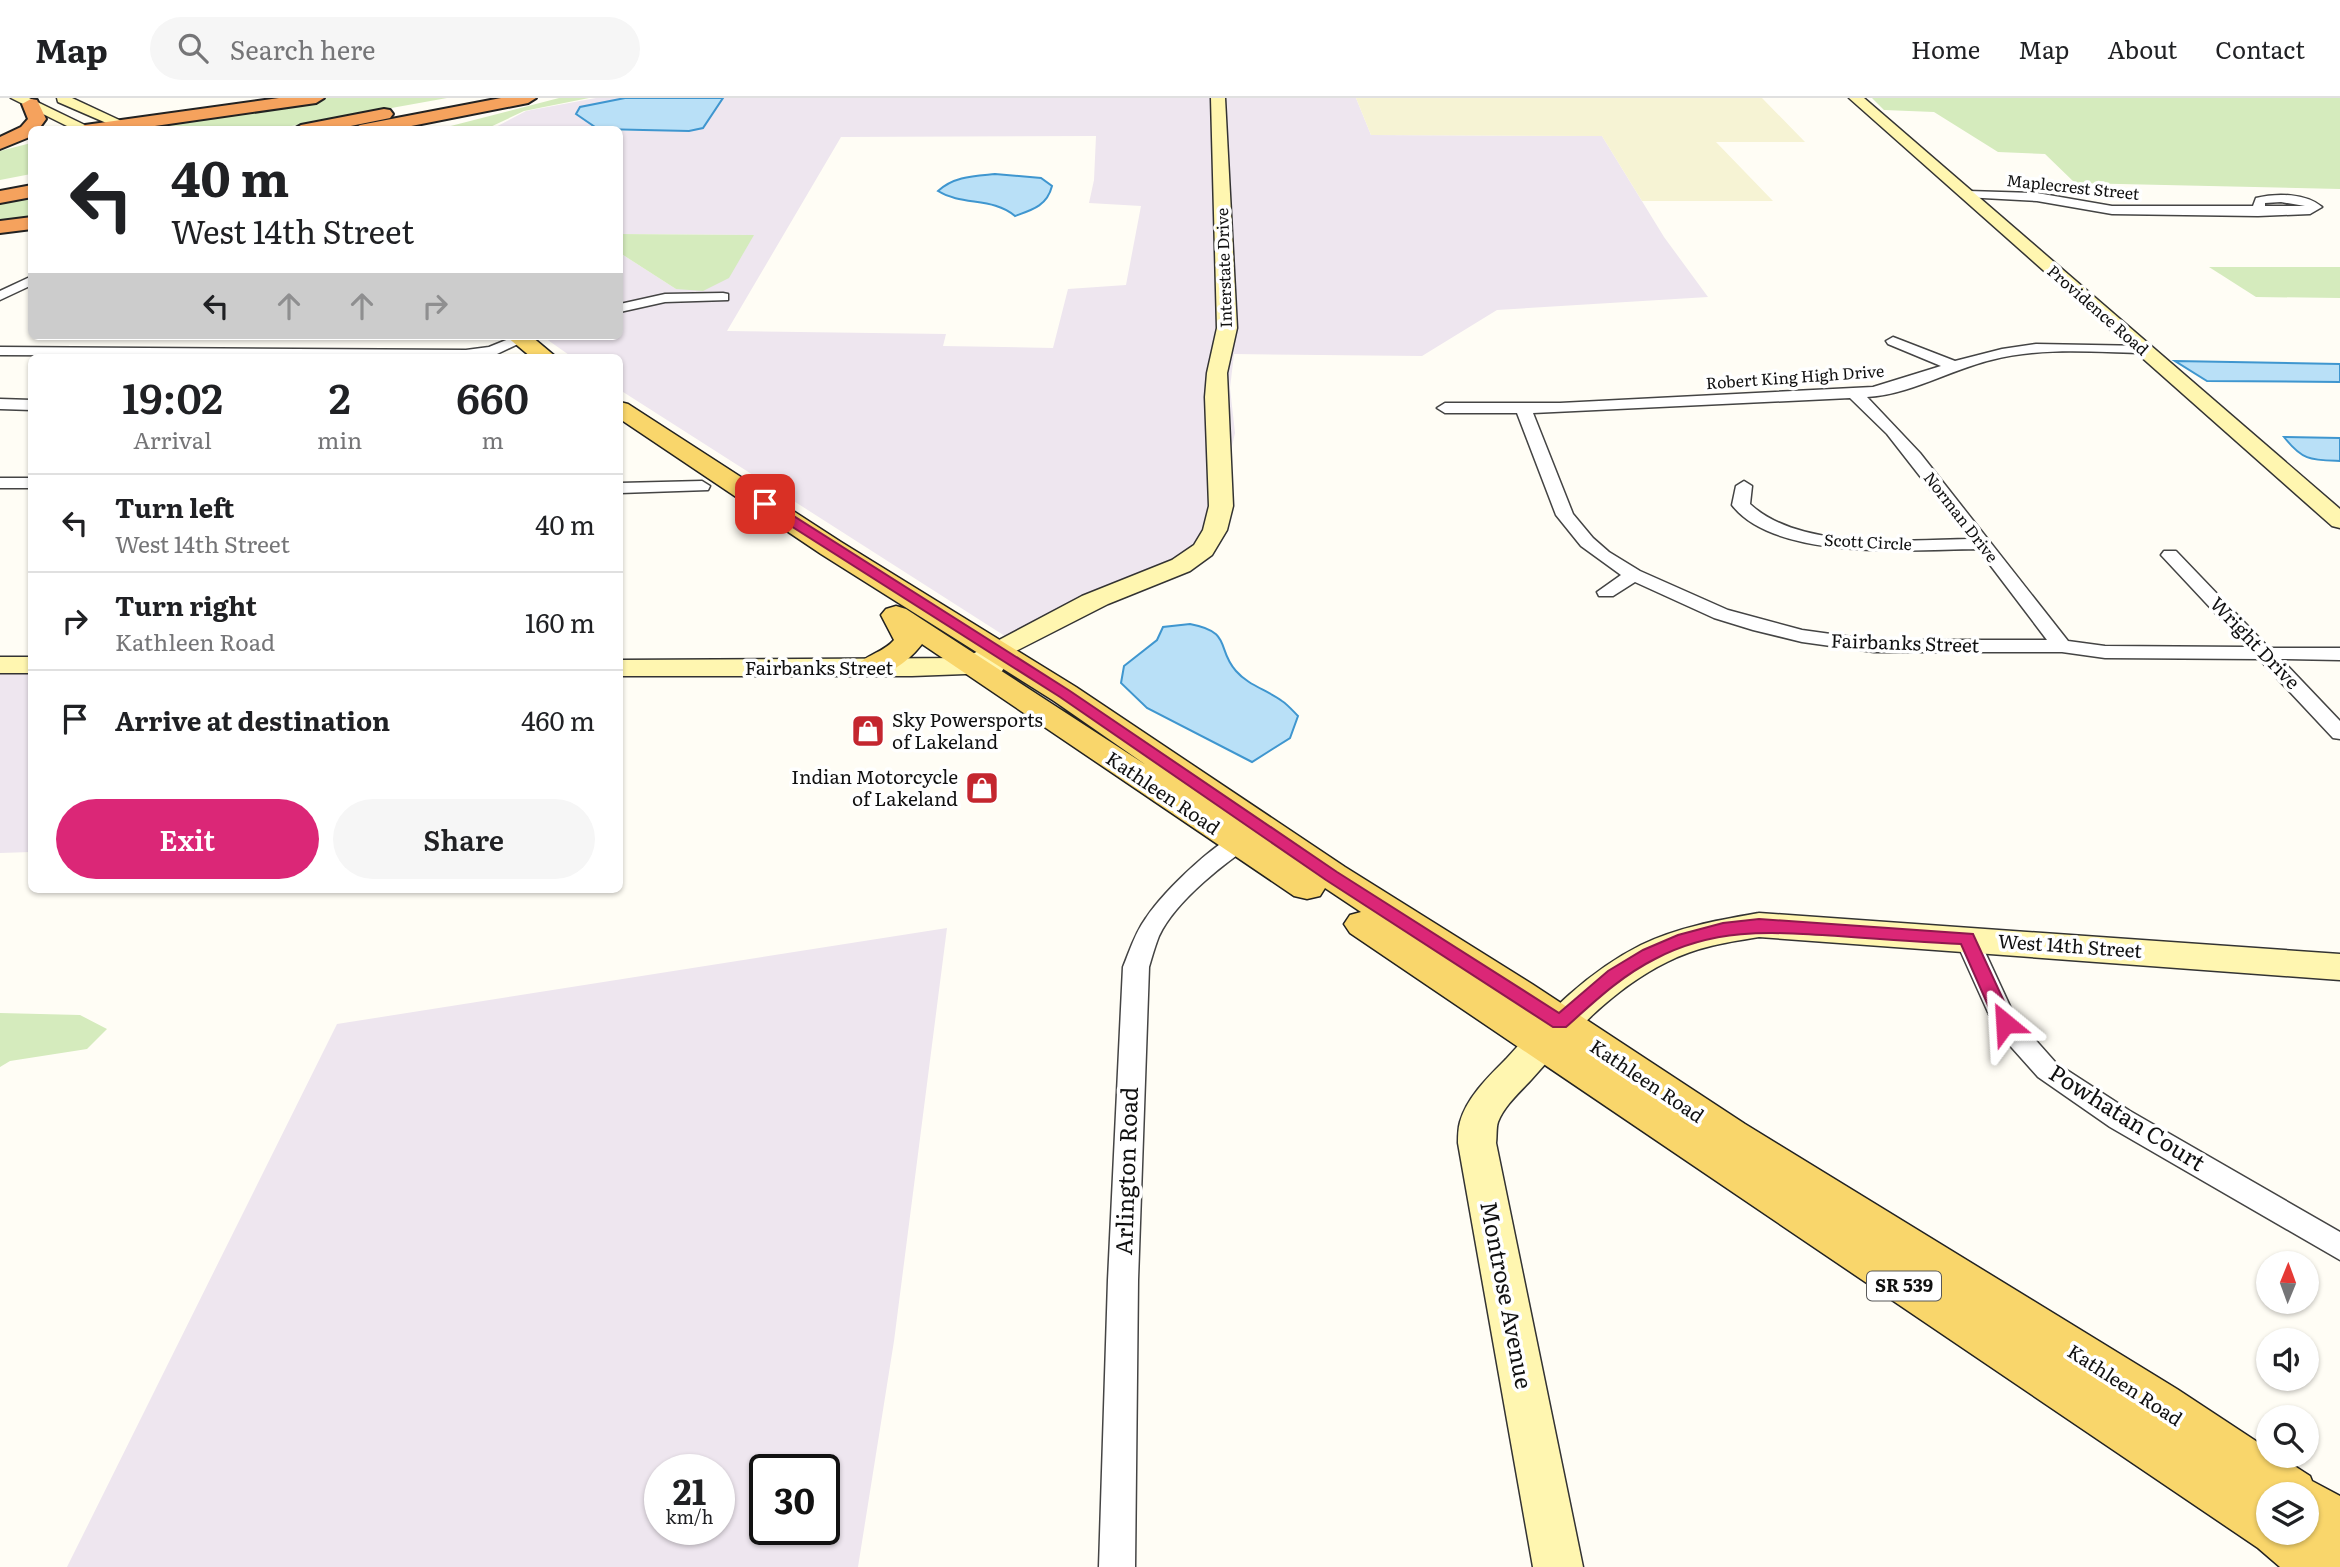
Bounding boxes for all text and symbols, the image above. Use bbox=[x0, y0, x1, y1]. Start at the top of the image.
search box bbox=[150, 17, 640, 80]
text: Map bbox=[35, 24, 108, 73]
icon: search bbox=[174, 29, 212, 67]
text: Search here bbox=[230, 29, 376, 68]
text: Home bbox=[1911, 31, 1980, 66]
text: Map bbox=[2018, 31, 2069, 66]
text: About bbox=[2107, 31, 2177, 66]
text: Contact bbox=[2215, 31, 2305, 66]
text: 40 m bbox=[171, 139, 289, 212]
icon: left bbox=[56, 154, 147, 245]
street label: Maplecrest Street bbox=[2006, 167, 2141, 205]
text: West 14th Street bbox=[171, 206, 414, 254]
street label: Interstate Drive bbox=[1209, 208, 1237, 329]
street label: Providence Road bbox=[2043, 258, 2155, 360]
icon: left bbox=[197, 287, 235, 325]
icon: ahead bbox=[270, 287, 308, 325]
icon: ahead bbox=[343, 287, 381, 325]
icon: right bbox=[416, 287, 454, 325]
street label: Robert King High Drive bbox=[1705, 358, 1885, 394]
text: 19:02 bbox=[122, 365, 223, 427]
text: 2 bbox=[329, 365, 351, 427]
text: 660 bbox=[456, 365, 529, 427]
text: Arrival bbox=[133, 422, 212, 456]
text: min bbox=[317, 422, 362, 456]
text: m bbox=[481, 422, 504, 456]
street label: Norman Drive bbox=[1919, 466, 2005, 567]
pin bbox=[735, 474, 795, 534]
icon: arrive bbox=[746, 485, 784, 523]
text: Turn left bbox=[115, 487, 234, 526]
icon: left bbox=[56, 504, 94, 542]
text: 40 m bbox=[535, 504, 595, 543]
text: West 14th Street bbox=[115, 526, 290, 560]
street label: Scott Circle bbox=[1823, 527, 1913, 555]
text: Turn right bbox=[115, 585, 257, 624]
street label: Wright Drive bbox=[2204, 590, 2307, 695]
icon: right bbox=[56, 602, 94, 640]
text: 160 m bbox=[525, 602, 595, 641]
text: Kathleen Road bbox=[115, 624, 275, 658]
street label: Fairbanks Street bbox=[1830, 625, 1980, 659]
street label: Fairbanks Street bbox=[745, 653, 894, 681]
icon: arrive bbox=[56, 700, 94, 738]
text: Arrive at destination bbox=[115, 700, 390, 739]
text: 460 m bbox=[521, 700, 595, 739]
place label: Sky Powersports of Lakeland bbox=[892, 705, 1043, 755]
shop icon: Sky Powersports of Lakeland bbox=[849, 712, 887, 750]
street label: Kathleen Road bbox=[1101, 744, 1226, 841]
place label: Indian Motorcycle of Lakeland bbox=[791, 762, 958, 812]
shop icon: Indian Motorcycle of Lakeland bbox=[963, 769, 1001, 807]
button: Exit bbox=[56, 799, 319, 879]
button: Share bbox=[333, 799, 595, 879]
street label: West 14th Street bbox=[1997, 926, 2143, 964]
position arrow bbox=[1968, 986, 2042, 1060]
street label: Kathleen Road bbox=[1585, 1032, 1710, 1129]
street label: Powhatan Court bbox=[2043, 1055, 2213, 1178]
street label: Arlington Road bbox=[1105, 1086, 1145, 1256]
street label: Montrose Avenue bbox=[1473, 1198, 1543, 1392]
north arrow bbox=[2256, 1251, 2319, 1314]
map controls bbox=[2256, 1251, 2319, 1545]
road number: SR 539 bbox=[1867, 1272, 1941, 1301]
button: sound bbox=[2256, 1328, 2319, 1391]
street label: Kathleen Road bbox=[2063, 1336, 2189, 1432]
button: search bbox=[2256, 1405, 2319, 1468]
speed limit sign: 30 bbox=[749, 1454, 840, 1545]
text: 21 bbox=[673, 1464, 706, 1516]
button: layers bbox=[2256, 1482, 2319, 1545]
text: km/h bbox=[666, 1503, 713, 1530]

